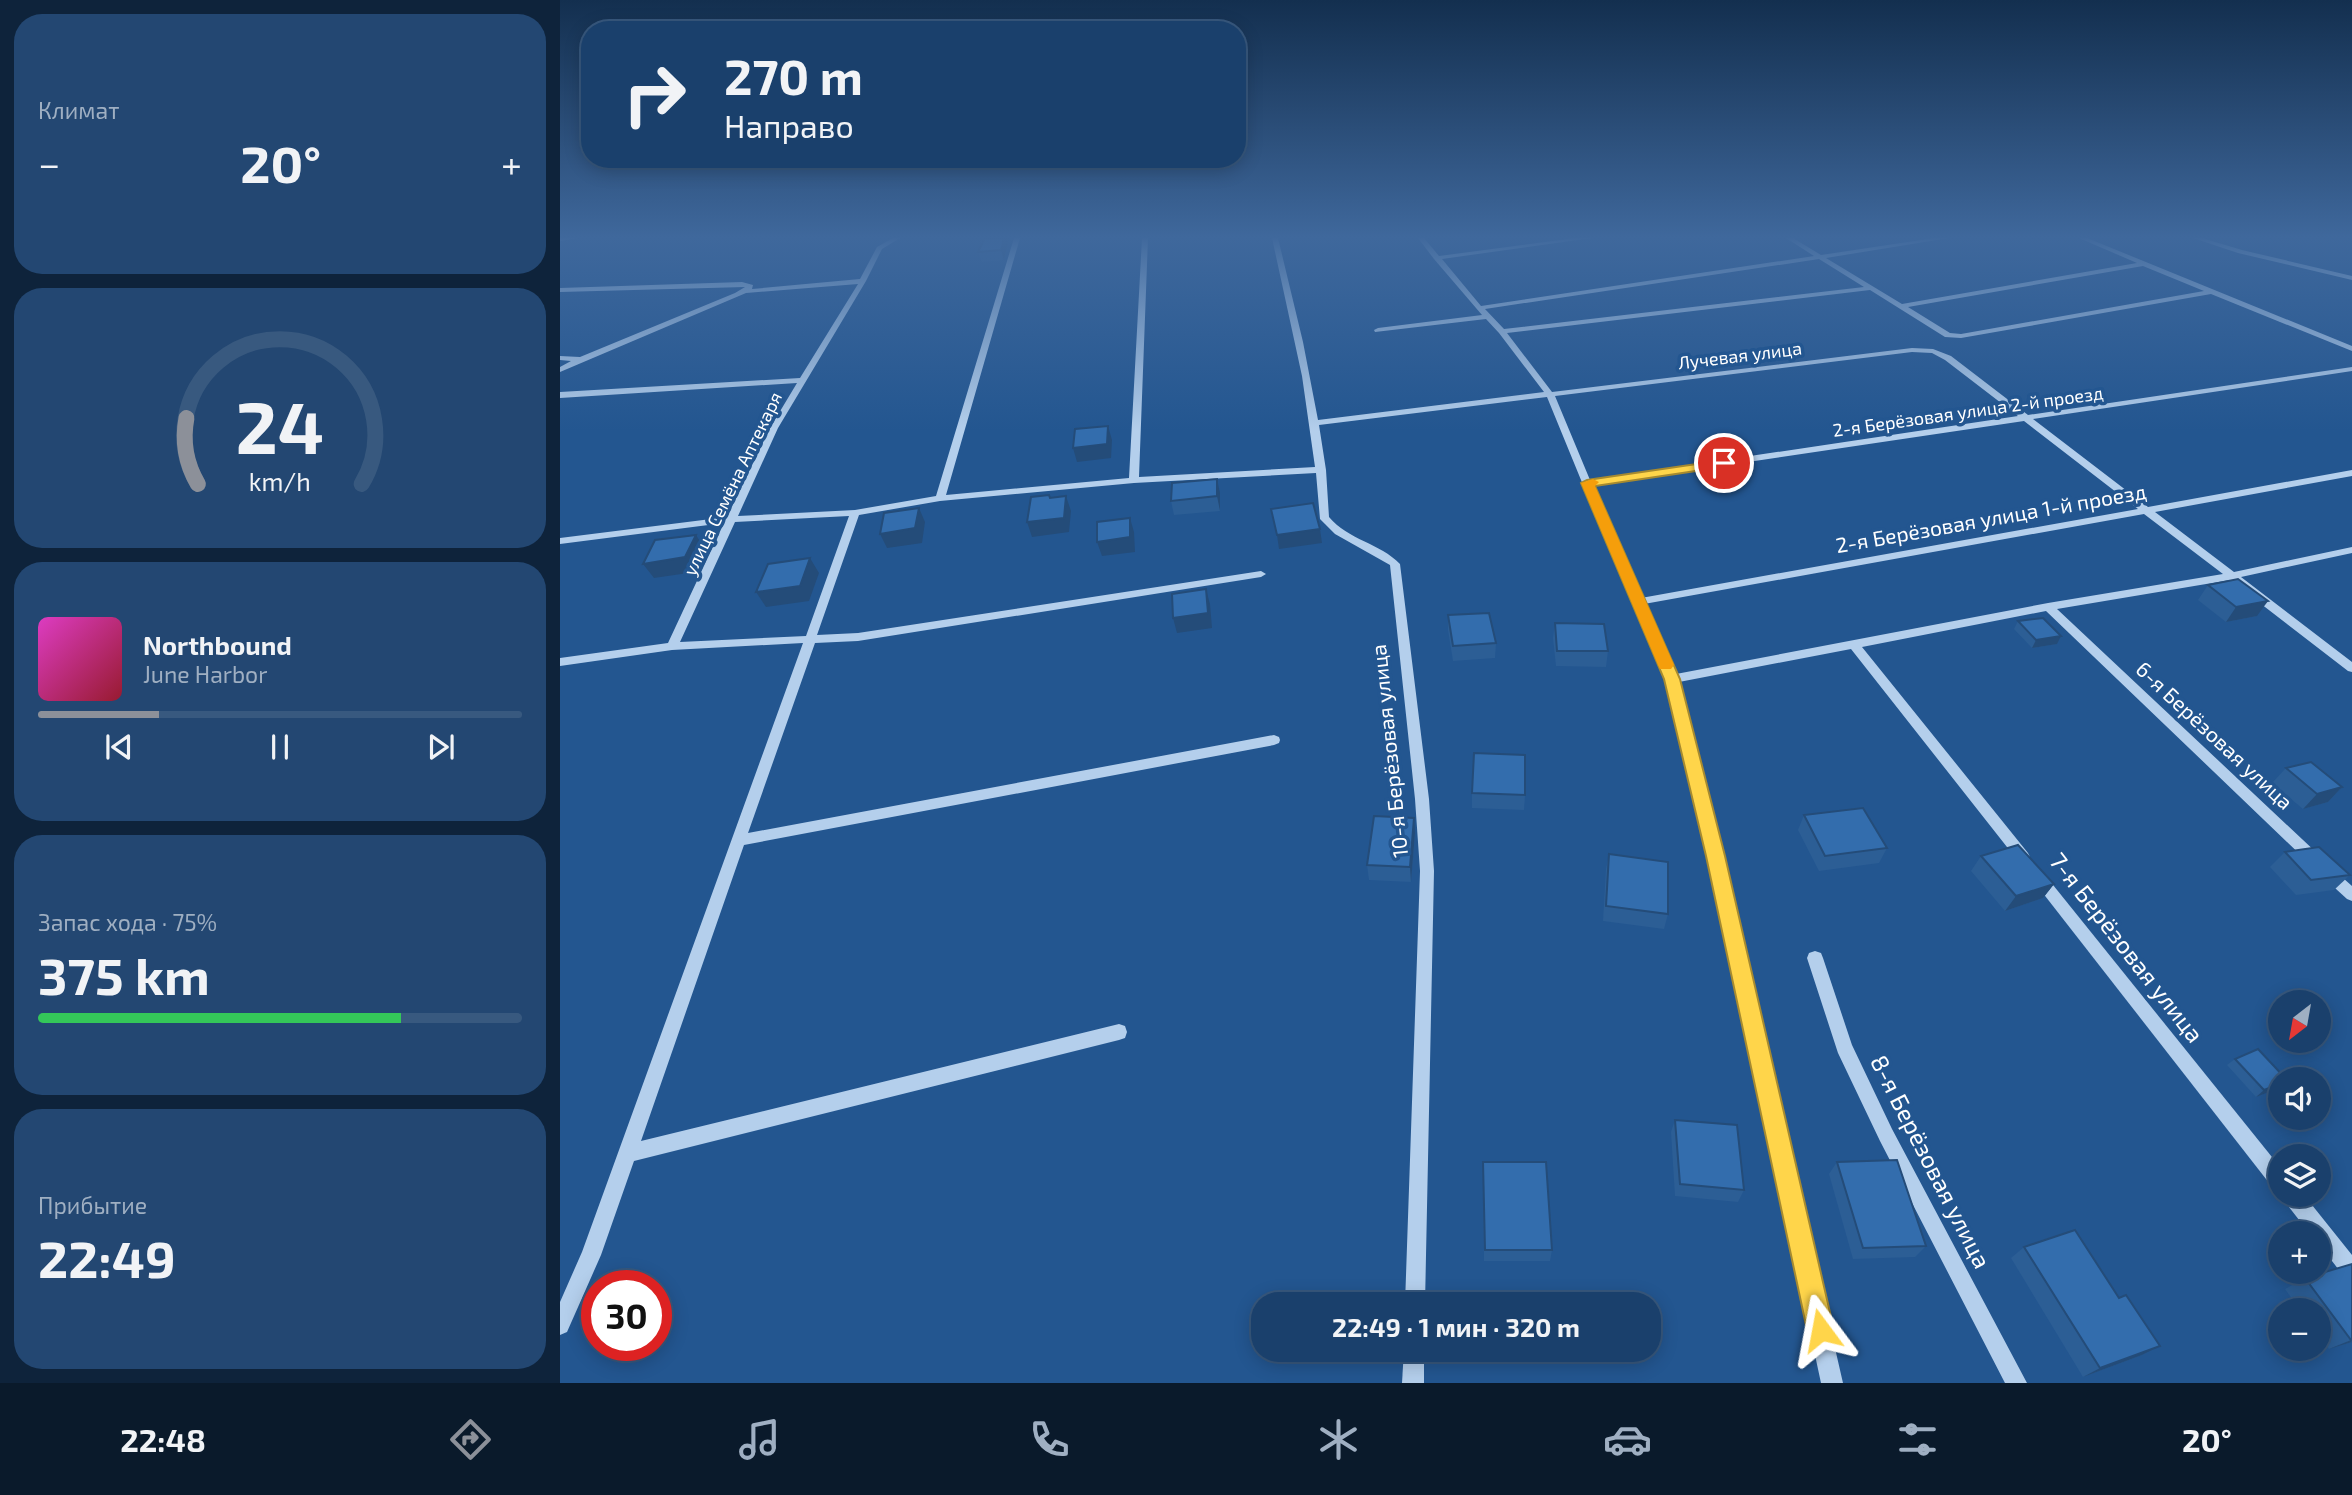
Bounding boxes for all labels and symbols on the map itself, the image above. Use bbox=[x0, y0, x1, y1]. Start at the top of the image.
street label: Лучевая улица bbox=[1677, 336, 1803, 374]
street label: 2-я Берёзовая улица 2-й проезд bbox=[1831, 381, 2105, 441]
street label: улица Семёна Аптекаря bbox=[678, 388, 786, 579]
pin bbox=[1694, 433, 1754, 493]
street label: 2-я Берёзовая улица 1-й проезд bbox=[1833, 478, 2148, 558]
street label: 10-я Берёзовая улица bbox=[1365, 643, 1413, 859]
street label: 6-я Берёзовая улица bbox=[2131, 656, 2299, 815]
street label: 7-я Берёзовая улица bbox=[2043, 846, 2210, 1048]
north arrow bbox=[2268, 990, 2331, 1054]
street label: 8-я Берёзовая улица bbox=[1864, 1050, 1998, 1273]
speed limit sign: 30 bbox=[581, 1270, 672, 1361]
position arrow bbox=[1784, 1293, 1858, 1367]

